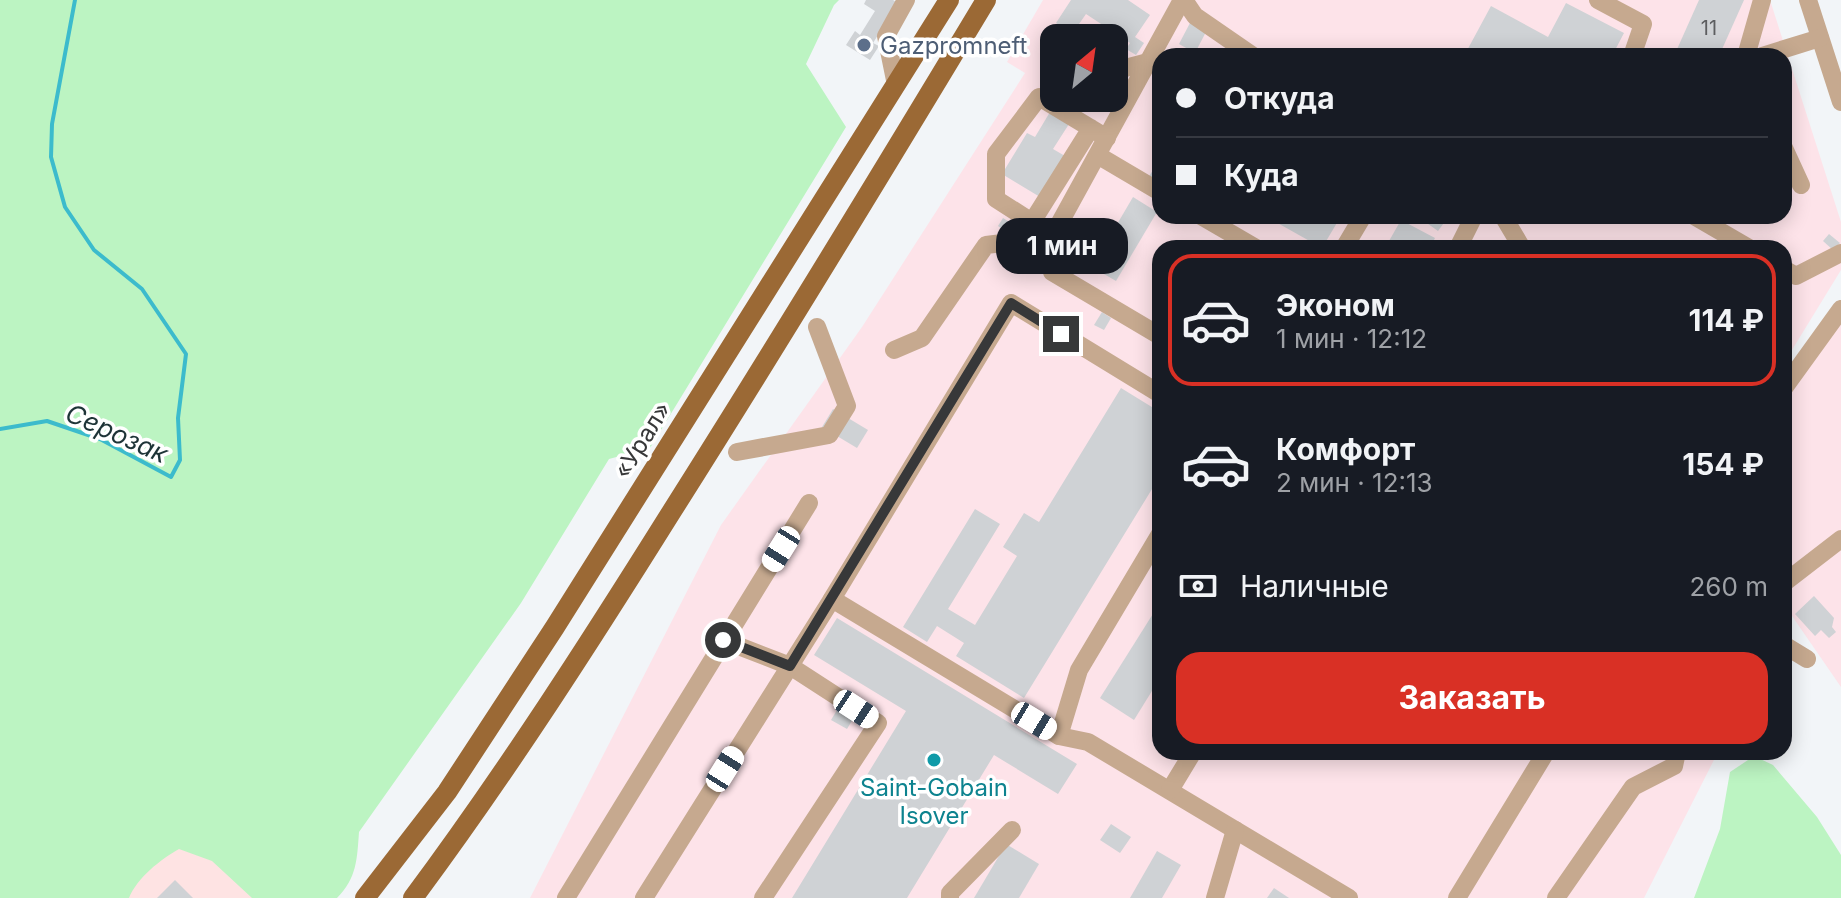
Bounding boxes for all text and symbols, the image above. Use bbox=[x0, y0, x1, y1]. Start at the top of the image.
house number: 11 bbox=[1701, 16, 1717, 40]
north arrow bbox=[1040, 24, 1128, 112]
map controls bbox=[1040, 24, 1128, 112]
place label: Gazpromneft bbox=[880, 31, 1028, 60]
marker: Gazpromneft bbox=[855, 36, 873, 54]
text: Откуда bbox=[1224, 80, 1335, 116]
text: Куда bbox=[1224, 157, 1299, 193]
callout: 1 мин bbox=[995, 218, 1127, 274]
text: 1 мин bbox=[1027, 230, 1097, 261]
icon: car bbox=[1180, 284, 1252, 356]
text: Эконом bbox=[1276, 287, 1395, 323]
text: 114 ₽ bbox=[1688, 302, 1764, 338]
route end bbox=[1043, 316, 1079, 352]
text: 1 мин · 12:12 bbox=[1276, 323, 1427, 354]
water label: Серозак bbox=[61, 397, 174, 470]
street label: «Урал» bbox=[607, 397, 677, 483]
icon: car bbox=[1180, 428, 1252, 500]
text: Комфорт bbox=[1276, 431, 1415, 467]
text: 154 ₽ bbox=[1682, 446, 1764, 482]
text: 2 мин · 12:13 bbox=[1276, 467, 1433, 498]
car bbox=[758, 522, 804, 576]
icon: cash bbox=[1176, 564, 1220, 608]
text: Наличные bbox=[1240, 568, 1389, 604]
text: 260 m bbox=[1690, 571, 1768, 602]
route start bbox=[705, 622, 741, 658]
button: Заказать bbox=[1176, 652, 1768, 744]
car bbox=[829, 686, 883, 732]
car bbox=[1007, 698, 1061, 744]
car bbox=[702, 742, 748, 796]
marker: Saint-Gobain Isover bbox=[925, 751, 943, 769]
place label: Saint-Gobain Isover bbox=[860, 773, 1008, 830]

